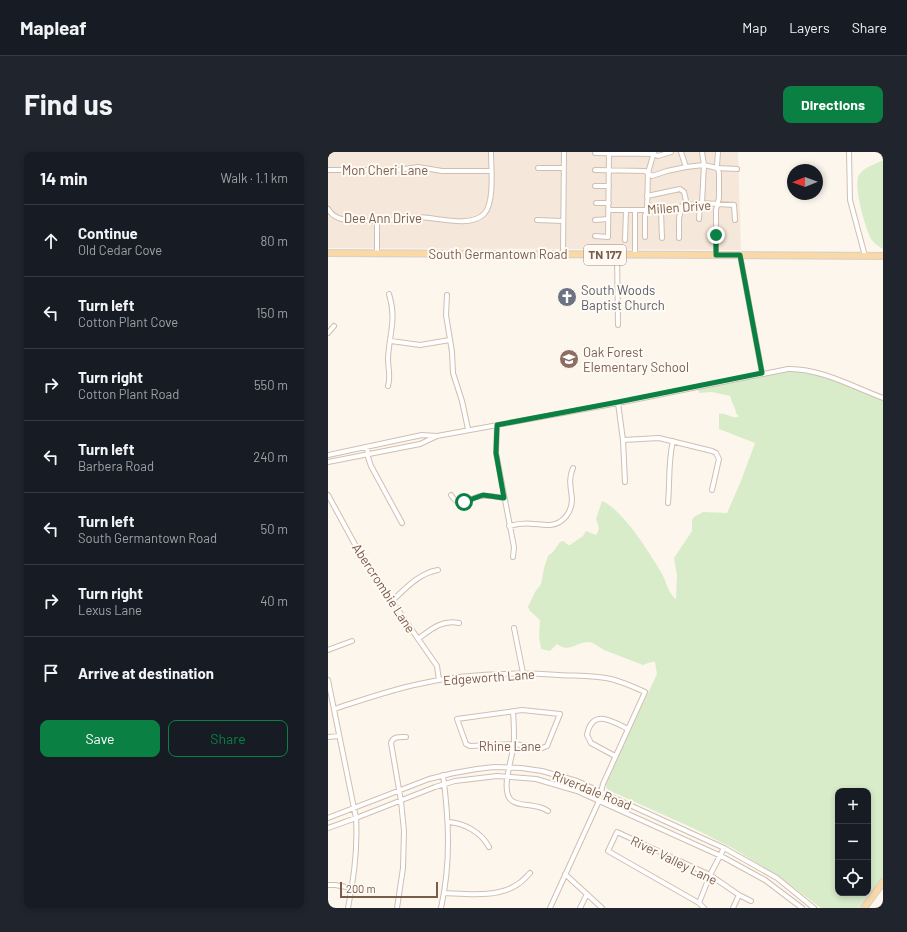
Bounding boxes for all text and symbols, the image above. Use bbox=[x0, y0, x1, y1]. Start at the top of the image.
text: Mapleaf bbox=[20, 16, 87, 39]
text: Map bbox=[742, 19, 767, 36]
text: Layers bbox=[789, 19, 830, 36]
text: Share bbox=[852, 19, 887, 36]
button: Directions bbox=[783, 86, 883, 123]
text: Find us bbox=[24, 87, 113, 121]
street label: Mon Cheri Lane bbox=[342, 162, 428, 178]
north arrow bbox=[787, 164, 823, 200]
text: 14 min bbox=[40, 168, 88, 188]
text: Walk · 1.1 km bbox=[221, 170, 288, 186]
street label: Millen Drive bbox=[646, 197, 712, 217]
street label: Dee Ann Drive bbox=[344, 210, 422, 226]
text: Continue bbox=[78, 224, 138, 242]
route end bbox=[707, 226, 725, 244]
icon: ahead bbox=[40, 230, 62, 252]
text: 80 m bbox=[261, 233, 288, 249]
text: Old Cedar Cove bbox=[78, 242, 162, 258]
road number: TN 177 bbox=[584, 245, 626, 265]
street label: South Germantown Road bbox=[428, 246, 568, 262]
place label: South Woods Baptist Church bbox=[581, 282, 665, 313]
church icon: South Woods Baptist Church bbox=[556, 286, 578, 308]
text: Turn left bbox=[78, 296, 134, 314]
icon: left bbox=[40, 302, 62, 324]
text: 150 m bbox=[256, 305, 288, 321]
text: Cotton Plant Cove bbox=[78, 314, 178, 330]
place label: Oak Forest Elementary School bbox=[583, 344, 689, 375]
school or university icon: Oak Forest Elementary School bbox=[558, 348, 580, 370]
text: Turn right bbox=[78, 368, 143, 386]
icon: right bbox=[40, 374, 62, 396]
text: 550 m bbox=[254, 377, 288, 393]
text: Cotton Plant Road bbox=[78, 386, 179, 402]
text: Turn left bbox=[78, 440, 134, 458]
icon: left bbox=[40, 446, 62, 468]
text: 240 m bbox=[253, 449, 288, 465]
text: Barbera Road bbox=[78, 458, 154, 474]
route start bbox=[455, 493, 473, 511]
text: Turn left bbox=[78, 512, 134, 530]
icon: left bbox=[40, 518, 62, 540]
text: 50 m bbox=[261, 521, 288, 537]
text: South Germantown Road bbox=[78, 530, 217, 546]
street label: Abercrombie Lane bbox=[349, 540, 419, 636]
text: Turn right bbox=[78, 584, 143, 602]
icon: right bbox=[40, 590, 62, 612]
text: 40 m bbox=[260, 593, 288, 609]
text: Lexus Lane bbox=[78, 602, 142, 618]
icon: arrive bbox=[40, 662, 62, 684]
text: Arrive at destination bbox=[78, 664, 214, 682]
street label: Edgeworth Lane bbox=[443, 666, 536, 688]
button: Save bbox=[40, 720, 160, 757]
button: Share bbox=[168, 720, 288, 757]
street label: Rhine Lane bbox=[479, 738, 541, 754]
street label: Riverdale Road bbox=[550, 767, 634, 813]
map controls bbox=[835, 788, 871, 896]
button: + bbox=[835, 788, 871, 824]
button: − bbox=[835, 824, 871, 860]
street label: River Valley Lane bbox=[628, 832, 720, 888]
button: locate bbox=[835, 860, 871, 896]
scale bar bbox=[340, 880, 438, 899]
text: 200 m bbox=[346, 882, 376, 895]

